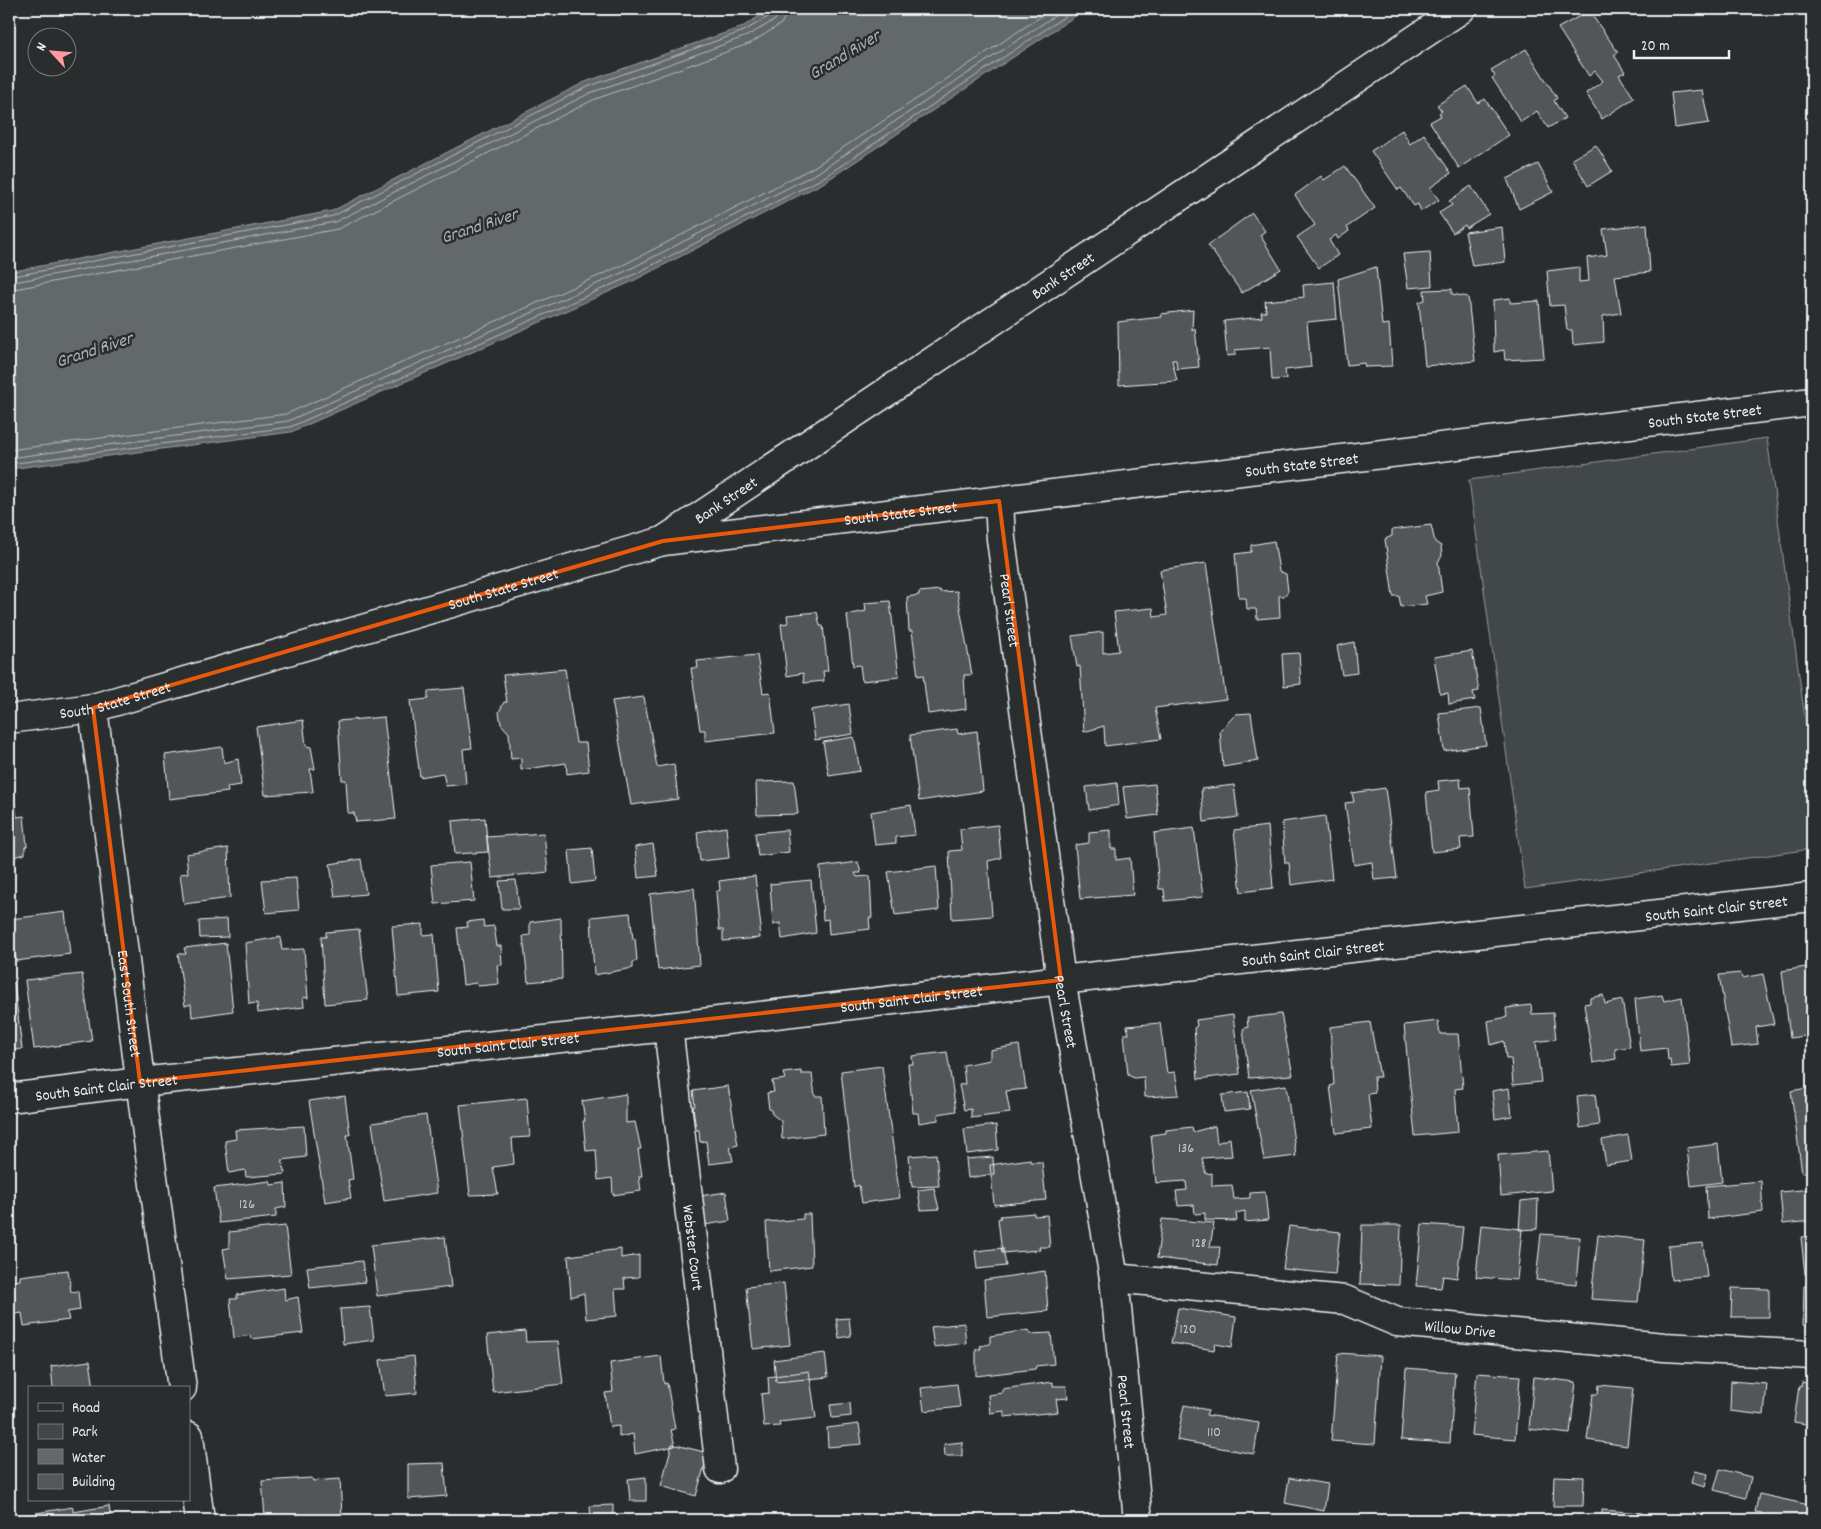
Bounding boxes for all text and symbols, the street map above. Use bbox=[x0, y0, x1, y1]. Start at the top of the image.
water label: Grand River bbox=[805, 24, 888, 87]
north arrow bbox=[28, 28, 78, 78]
scale bar bbox=[1634, 28, 1728, 60]
text: 20 m bbox=[1641, 36, 1669, 58]
text: N bbox=[32, 40, 53, 55]
water label: Grand River bbox=[438, 203, 524, 252]
street label: Bank Street bbox=[1028, 247, 1100, 306]
water label: Grand River bbox=[53, 327, 139, 376]
street label: South State Street bbox=[1647, 399, 1763, 436]
street label: South State Street bbox=[1244, 448, 1360, 484]
street label: Bank Street bbox=[691, 472, 763, 531]
street label: South State Street bbox=[843, 496, 959, 533]
street label: South State Street bbox=[446, 563, 562, 617]
street label: Pearl Street bbox=[992, 572, 1025, 649]
street label: South State Street bbox=[58, 677, 174, 726]
street label: South Saint Clair Street bbox=[1644, 891, 1789, 929]
street label: South Saint Clair Street bbox=[1241, 935, 1386, 974]
street label: East South Street bbox=[110, 949, 146, 1059]
street label: Pearl Street bbox=[1046, 974, 1082, 1050]
street label: South Saint Clair Street bbox=[839, 980, 984, 1020]
street label: South Saint Clair Street bbox=[436, 1027, 581, 1065]
street label: South Saint Clair Street bbox=[34, 1069, 179, 1109]
house number: 136 bbox=[1178, 1139, 1194, 1159]
house number: 126 bbox=[239, 1195, 255, 1215]
street label: Webster Court bbox=[675, 1204, 708, 1292]
house number: 128 bbox=[1192, 1234, 1207, 1254]
street label: Willow Drive bbox=[1423, 1316, 1497, 1345]
house number: 120 bbox=[1180, 1320, 1196, 1340]
street label: Pearl Street bbox=[1110, 1374, 1140, 1450]
legend bbox=[28, 1386, 190, 1502]
text: Road bbox=[72, 1398, 100, 1420]
text: Park bbox=[72, 1422, 98, 1444]
house number: 110 bbox=[1207, 1423, 1221, 1443]
text: Water bbox=[72, 1448, 106, 1470]
text: Building bbox=[72, 1472, 115, 1494]

